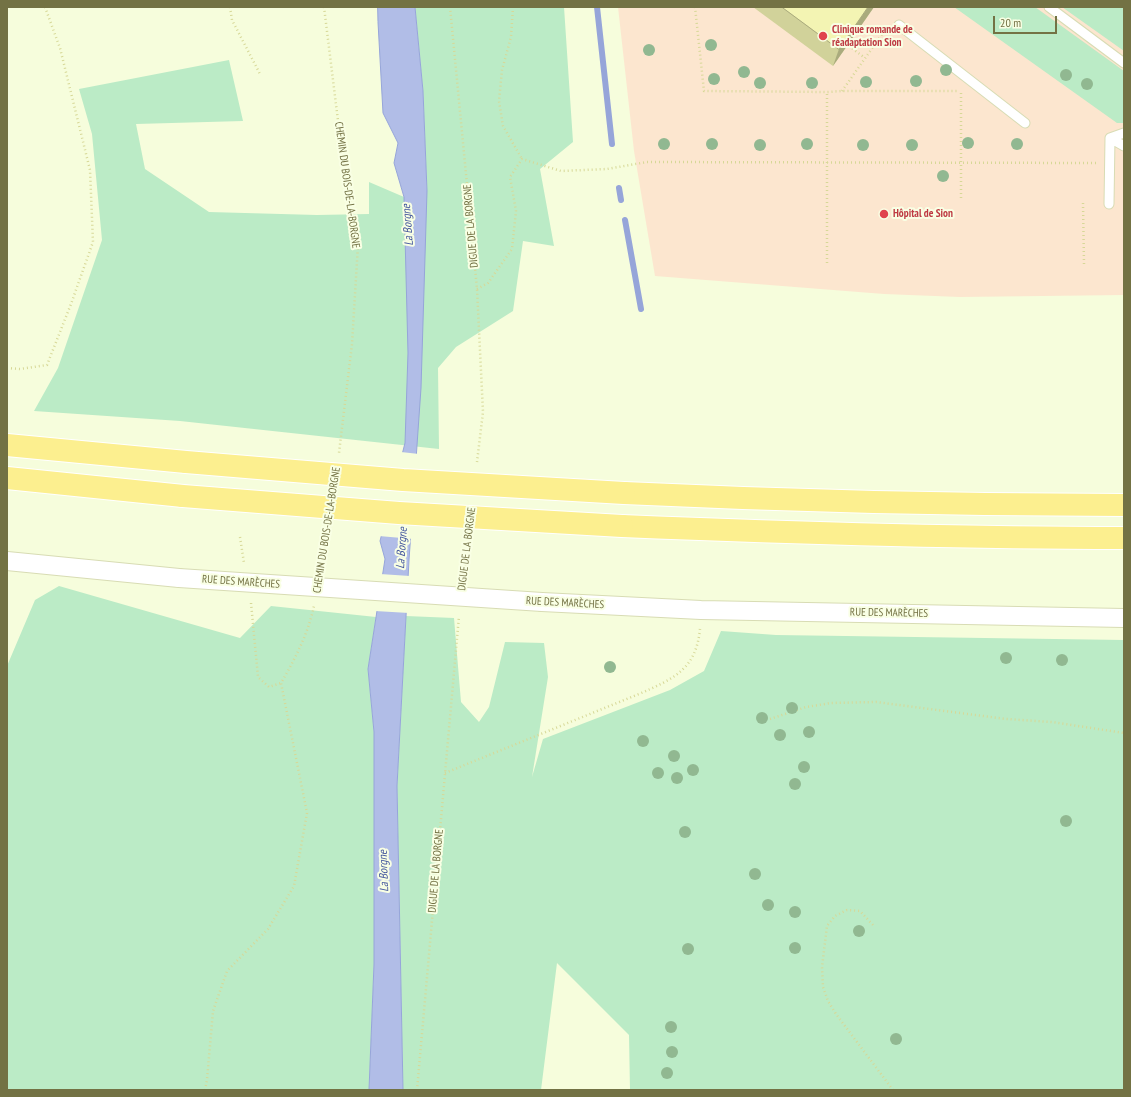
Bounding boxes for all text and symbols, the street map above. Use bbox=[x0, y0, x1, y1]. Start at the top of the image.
scale bar bbox=[995, 8, 1059, 34]
text: 20 m bbox=[1000, 15, 1021, 30]
place label: Clinique romande de réadaptation Sion bbox=[832, 23, 913, 49]
marker: Clinique romande de réadaptation Sion bbox=[817, 30, 829, 42]
street label: CHEMIN DU BOIS-DE-LA-BORGNE bbox=[332, 121, 362, 249]
street label: DIGUE DE LA BORGNE bbox=[461, 184, 481, 268]
water label: La Borgne bbox=[399, 204, 417, 246]
place label: Hôpital de Sion bbox=[893, 207, 953, 221]
marker: Hôpital de Sion bbox=[878, 208, 890, 220]
street label: CHEMIN DU BOIS-DE-LA-BORGNE bbox=[310, 466, 344, 594]
street label: DIGUE DE LA BORGNE bbox=[455, 507, 479, 591]
water label: La Borgne bbox=[393, 527, 411, 569]
street label: RUE DES MARÈCHES bbox=[202, 573, 280, 591]
street label: RUE DES MARÈCHES bbox=[526, 594, 604, 612]
street label: RUE DES MARÈCHES bbox=[850, 606, 928, 620]
street label: DIGUE DE LA BORGNE bbox=[426, 829, 446, 913]
water label: La Borgne bbox=[376, 850, 392, 892]

